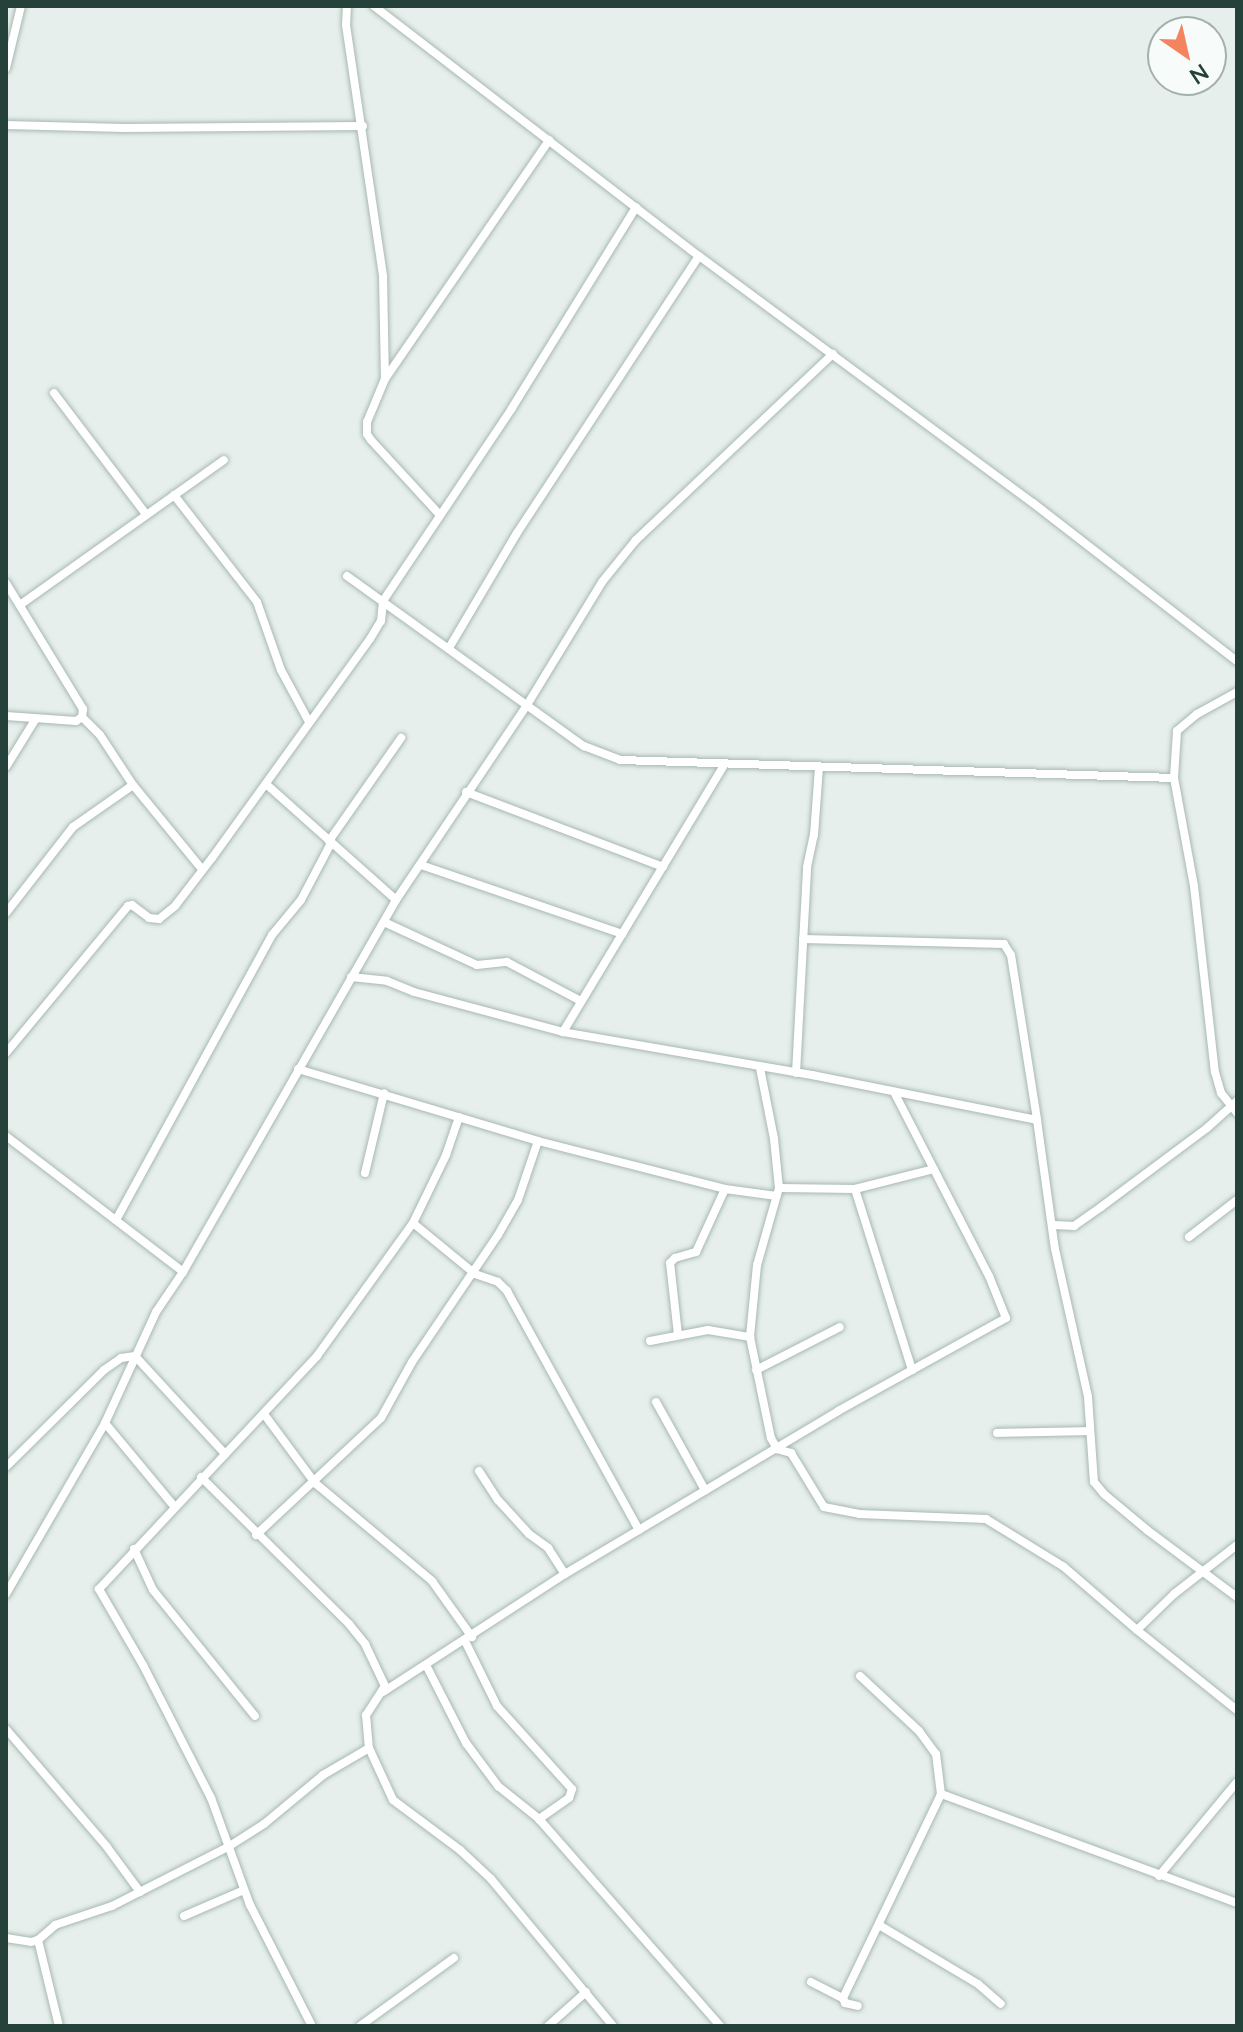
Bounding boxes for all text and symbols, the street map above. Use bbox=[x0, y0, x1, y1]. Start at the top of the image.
north arrow bbox=[1147, 16, 1227, 96]
text: N bbox=[1185, 59, 1214, 91]

